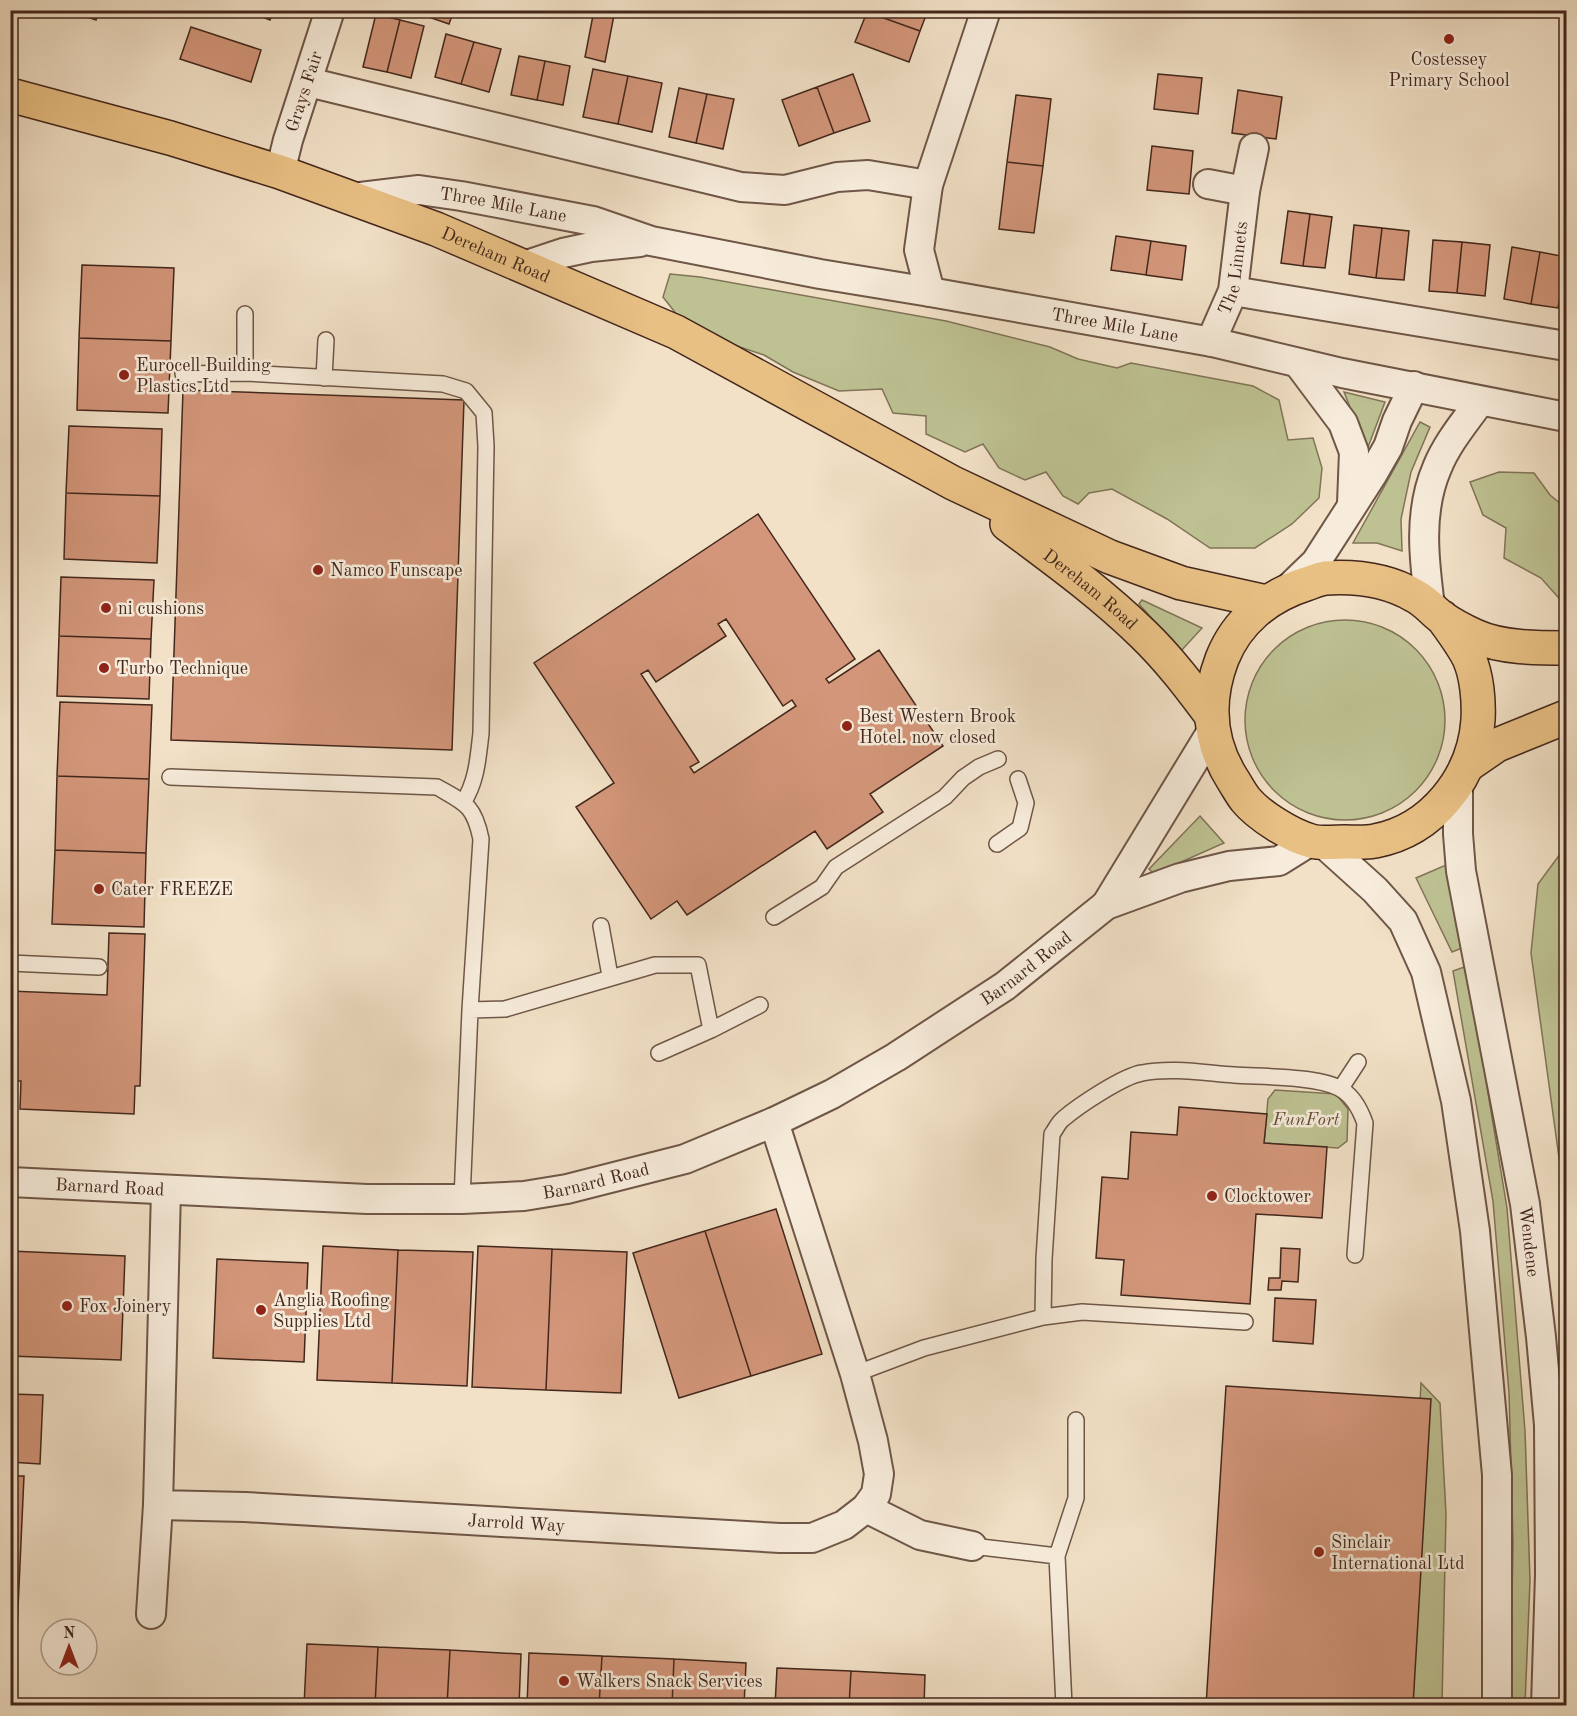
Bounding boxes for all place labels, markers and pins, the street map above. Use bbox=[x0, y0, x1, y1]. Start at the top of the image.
marker: Costessey Primary School bbox=[1442, 32, 1456, 46]
place label: Costessey Primary School bbox=[1388, 51, 1510, 90]
place label: Eurocell Building Plastics Ltd bbox=[136, 357, 271, 396]
marker: Eurocell Building Plastics Ltd bbox=[117, 368, 131, 382]
place label: Namco Funscape bbox=[330, 562, 463, 580]
marker: Namco Funscape bbox=[311, 563, 325, 577]
place label: ni cushions bbox=[118, 600, 204, 618]
marker: ni cushions bbox=[99, 601, 113, 615]
place label: Turbo Technique bbox=[116, 660, 248, 678]
marker: Turbo Technique bbox=[97, 661, 111, 675]
place label: Best Western Brook Hotel. now closed bbox=[859, 708, 1016, 747]
marker: Best Western Brook Hotel. now closed bbox=[840, 719, 854, 733]
place label: Cater FREEZE bbox=[111, 881, 233, 899]
marker: Cater FREEZE bbox=[92, 882, 106, 896]
place label: Clocktower bbox=[1224, 1188, 1311, 1206]
marker: Clocktower bbox=[1205, 1189, 1219, 1203]
place label: Anglia Roofing Supplies Ltd bbox=[273, 1292, 390, 1331]
place label: Fox Joinery bbox=[79, 1298, 172, 1316]
marker: Fox Joinery bbox=[60, 1299, 74, 1313]
marker: Anglia Roofing Supplies Ltd bbox=[254, 1303, 268, 1317]
place label: Sinclair International Ltd bbox=[1331, 1534, 1465, 1573]
marker: Sinclair International Ltd bbox=[1312, 1545, 1326, 1559]
place label: Walkers Snack Services bbox=[576, 1673, 763, 1691]
marker: Walkers Snack Services bbox=[557, 1674, 571, 1688]

